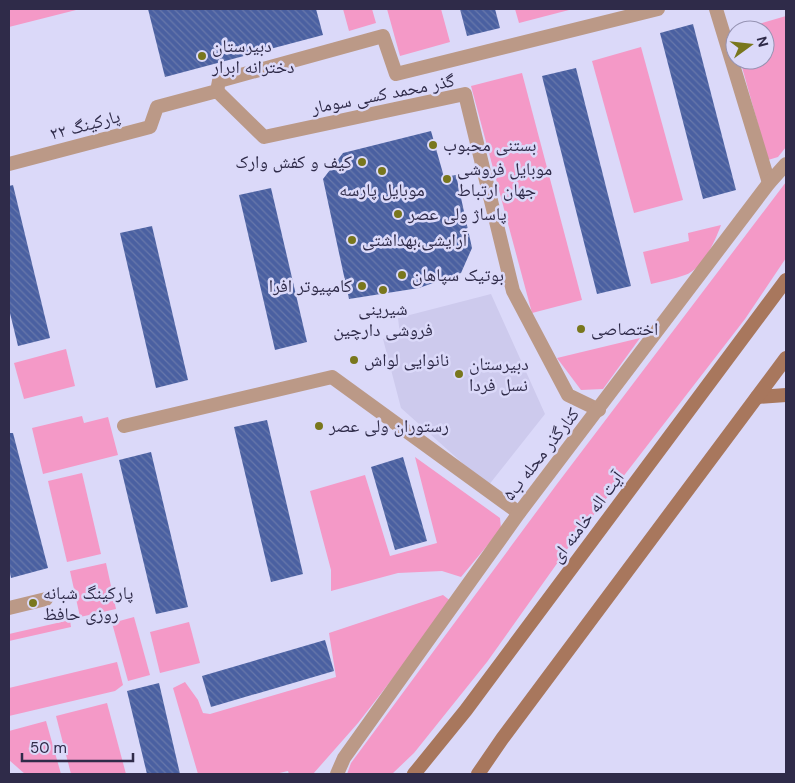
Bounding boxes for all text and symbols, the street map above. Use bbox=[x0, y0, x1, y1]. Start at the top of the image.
north arrow bbox=[725, 20, 775, 70]
place label: دبیرستان دخترانه ابرار bbox=[211, 34, 295, 79]
text: N bbox=[753, 34, 773, 49]
marker: دبیرستان دخترانه ابرار bbox=[196, 50, 208, 62]
street label: گذر محمد کسی سومار bbox=[308, 68, 457, 120]
street label: پارکینگ ۲۲ bbox=[47, 104, 123, 146]
place label: بستنی محبوب bbox=[443, 133, 537, 157]
marker: بستنی محبوب bbox=[427, 139, 439, 151]
place label: کیف و کفش وارک bbox=[235, 150, 353, 174]
marker: کیف و کفش وارک bbox=[356, 156, 368, 168]
place label: موبایل فروشی جهان ارتباط bbox=[457, 157, 552, 202]
marker: موبایل پارسه bbox=[376, 165, 388, 177]
marker: موبایل فروشی جهان ارتباط bbox=[441, 173, 453, 185]
place label: موبایل پارسه bbox=[339, 178, 425, 202]
place label: پاساژ ولی عصر bbox=[407, 202, 507, 226]
marker: پاساژ ولی عصر bbox=[392, 208, 404, 220]
place label: آرایشی،بهداشتی bbox=[362, 228, 468, 252]
marker: آرایشی،بهداشتی bbox=[346, 234, 358, 246]
place label: بوتیک سپاهان bbox=[412, 263, 504, 287]
marker: بوتیک سپاهان bbox=[396, 269, 408, 281]
place label: کامپیوتر افرا bbox=[269, 274, 353, 298]
marker: کامپیوتر افرا bbox=[356, 280, 368, 292]
marker: شیرینی فروشی دارچین bbox=[377, 284, 389, 296]
place label: شیرینی فروشی دارچین bbox=[333, 297, 433, 342]
place label: اختصاصی bbox=[591, 317, 658, 341]
marker: اختصاصی bbox=[575, 323, 587, 335]
place label: نانوایی لواش bbox=[364, 348, 449, 372]
place label: دبیرستان نسل فردا bbox=[469, 352, 529, 397]
marker: نانوایی لواش bbox=[348, 354, 360, 366]
marker: دبیرستان نسل فردا bbox=[453, 368, 465, 380]
street label: کنارگذر محله ب۵ bbox=[497, 402, 585, 505]
place label: رستوران ولی عصر bbox=[328, 414, 449, 438]
marker: رستوران ولی عصر bbox=[313, 420, 325, 432]
street label: آیت اله خامنه ای bbox=[545, 466, 630, 568]
place label: پارکینگ شبانه روزی حافظ bbox=[43, 581, 133, 626]
marker: پارکینگ شبانه روزی حافظ bbox=[27, 597, 39, 609]
scale bar bbox=[22, 730, 134, 762]
text: 50 m bbox=[30, 738, 67, 758]

